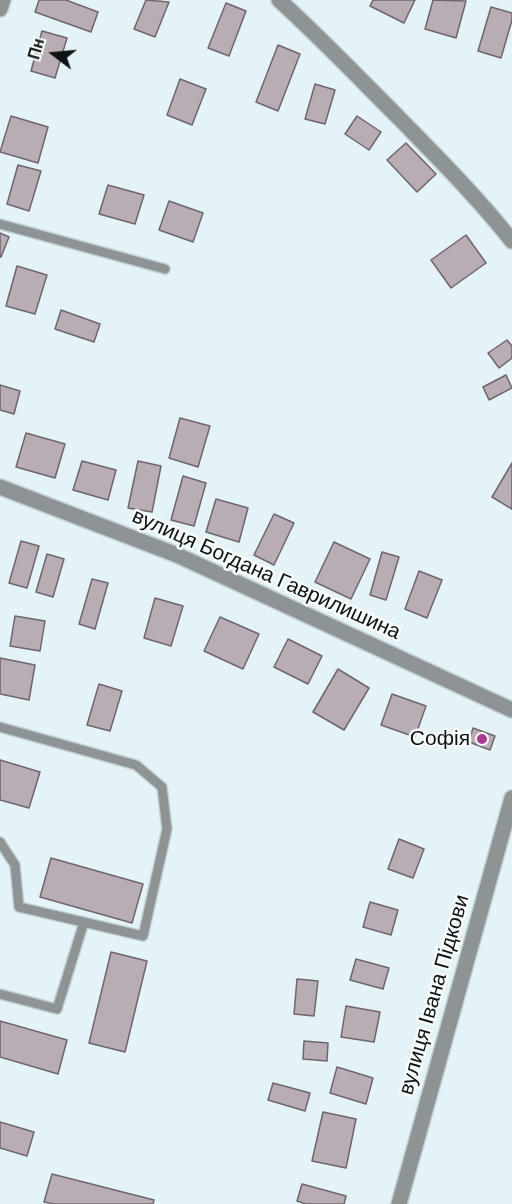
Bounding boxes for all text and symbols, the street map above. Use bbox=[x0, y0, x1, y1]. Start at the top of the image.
north arrow bbox=[24, 24, 84, 84]
text: Пн bbox=[23, 36, 49, 62]
street label: вулиця Богдана Гаврилишина bbox=[128, 504, 404, 646]
place label: Софія bbox=[410, 726, 470, 752]
marker: Софія bbox=[475, 732, 489, 746]
street label: вулиця Івана Підкови bbox=[394, 892, 476, 1098]

